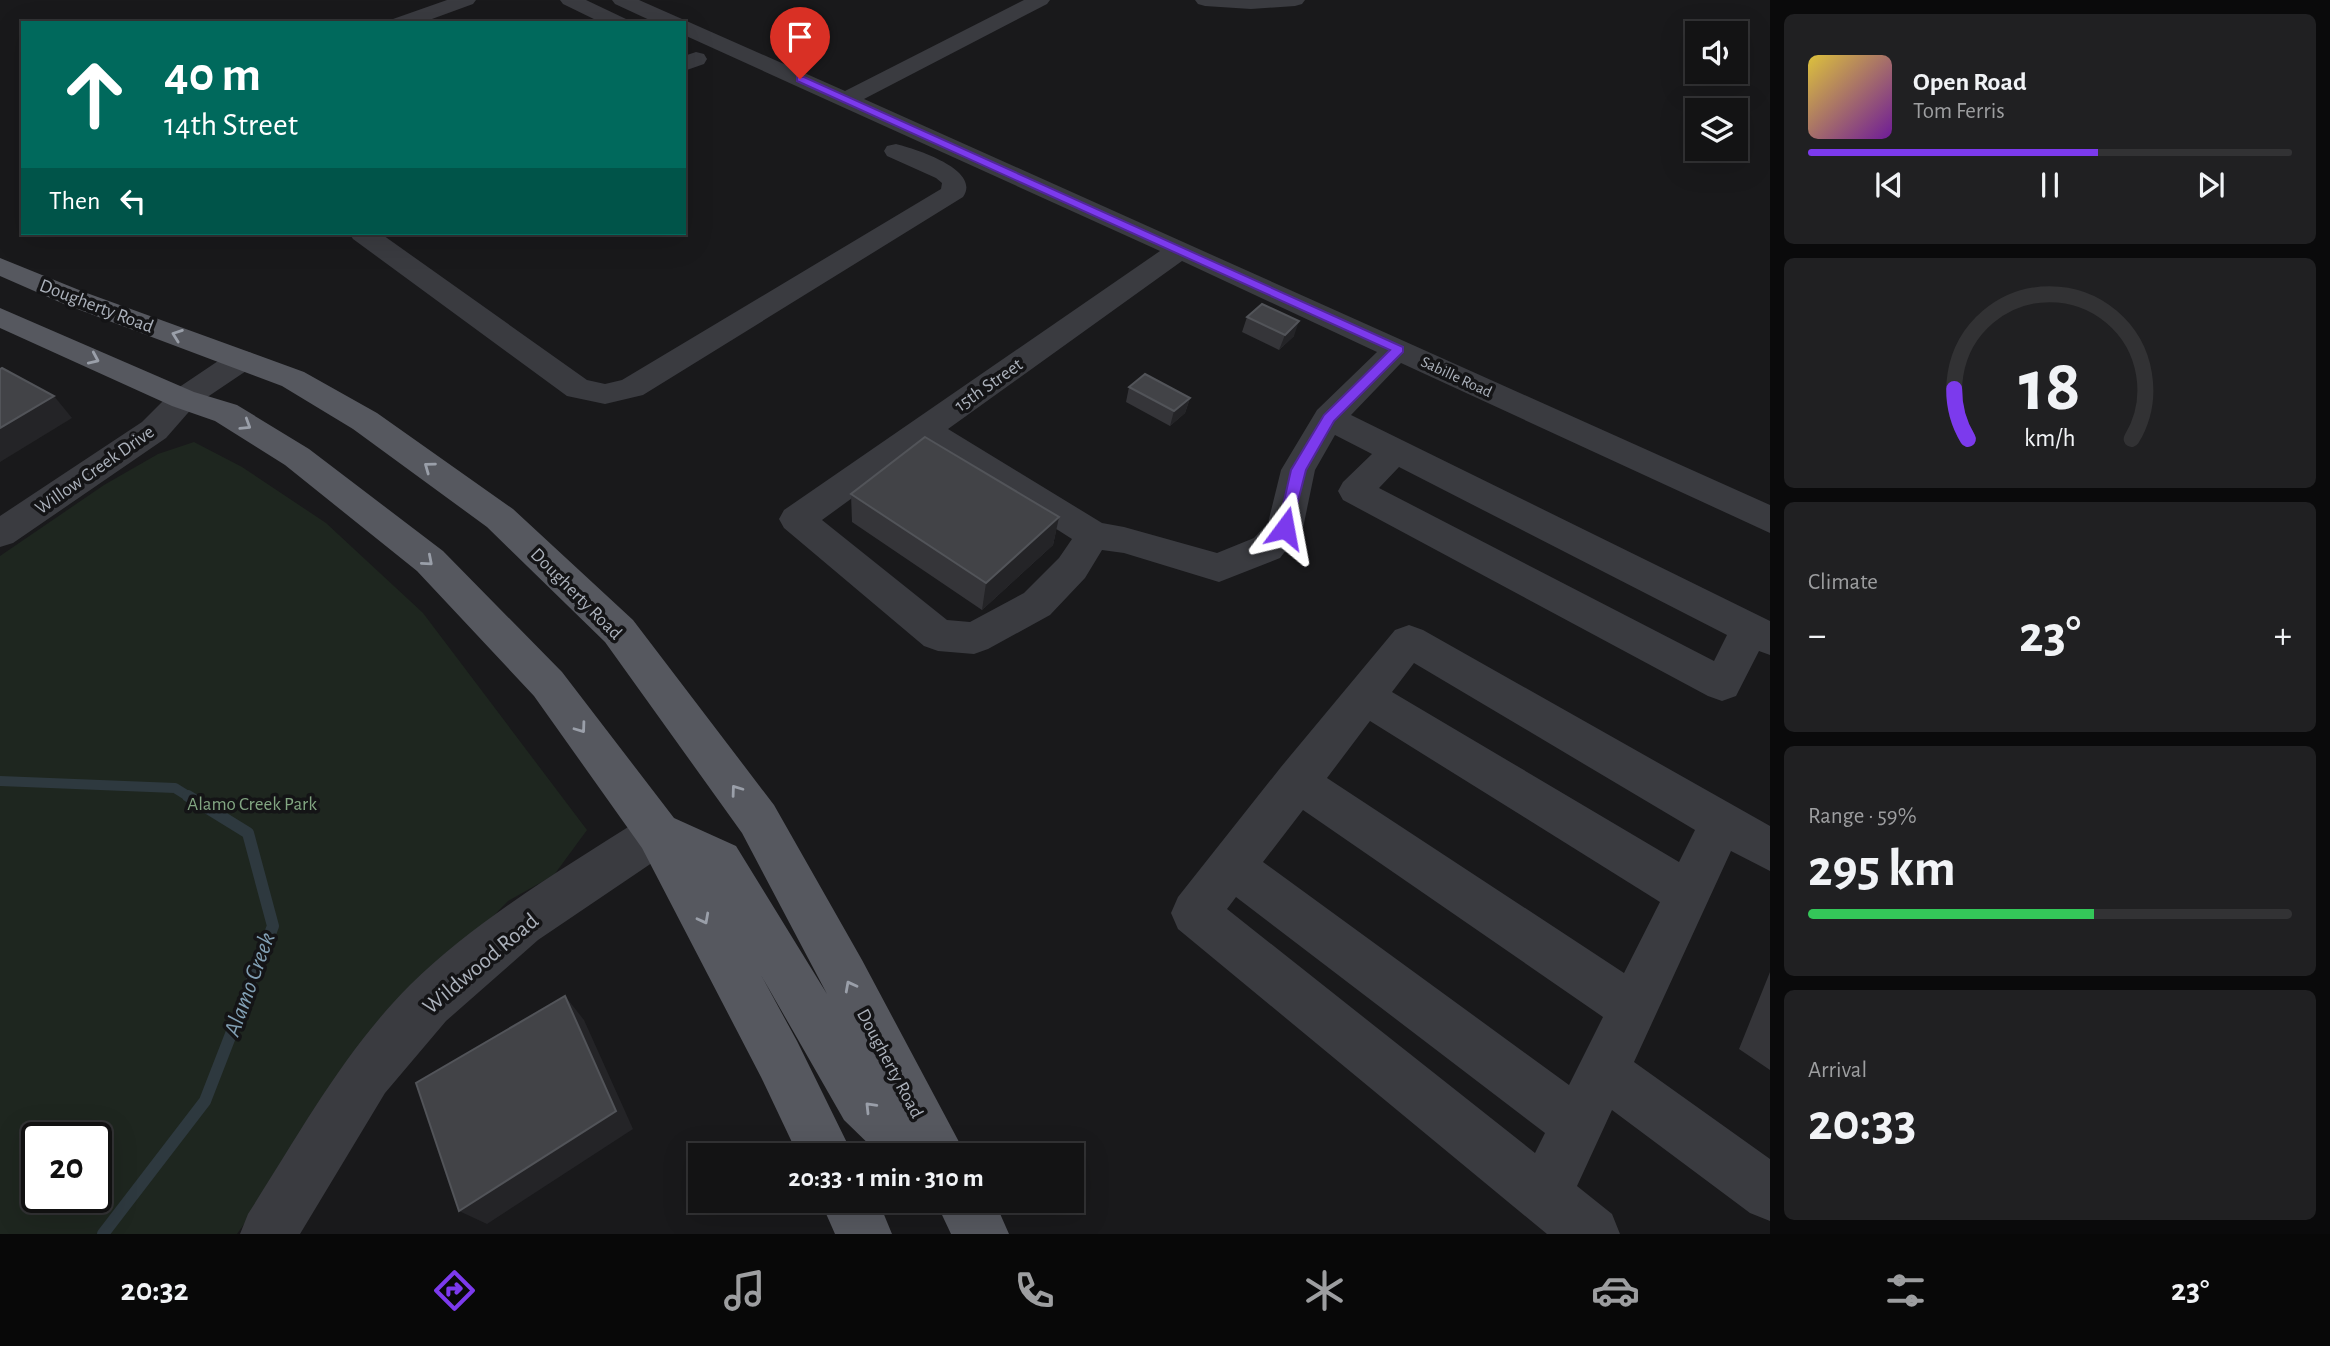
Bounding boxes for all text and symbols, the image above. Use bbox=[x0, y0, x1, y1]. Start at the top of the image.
pin bbox=[770, 7, 830, 79]
icon: arrive bbox=[781, 18, 819, 56]
map controls bbox=[1685, 21, 1748, 161]
button: sound bbox=[1685, 21, 1748, 84]
icon: ahead bbox=[49, 49, 140, 140]
text: 40 m bbox=[164, 51, 261, 100]
text: Open Road bbox=[1913, 69, 2027, 95]
button: layers bbox=[1685, 98, 1748, 161]
text: Tom Ferris bbox=[1913, 100, 2005, 123]
text: 14th Street bbox=[164, 109, 298, 141]
icon: previous bbox=[1870, 166, 1908, 204]
icon: pause bbox=[2031, 166, 2069, 204]
icon: next bbox=[2192, 166, 2230, 204]
icon: left bbox=[114, 182, 152, 220]
text: Then bbox=[49, 188, 100, 214]
street label: Dougherty Road bbox=[37, 276, 156, 337]
one-way arrow bbox=[172, 329, 184, 343]
one-way arrow bbox=[86, 351, 99, 365]
text: 18 bbox=[2019, 351, 2081, 424]
street label: Sabille Road bbox=[1419, 353, 1495, 400]
street label: 15th Street bbox=[951, 355, 1026, 415]
one-way arrow bbox=[238, 417, 251, 430]
street label: Willow Creek Drive bbox=[32, 422, 158, 518]
text: km/h bbox=[2024, 426, 2076, 451]
one-way arrow bbox=[424, 463, 437, 475]
position arrow bbox=[1248, 491, 1322, 565]
street label: Dougherty Road bbox=[527, 545, 625, 643]
one-way arrow bbox=[420, 552, 433, 565]
text: Climate bbox=[1808, 571, 1878, 594]
text: 23° bbox=[2019, 609, 2081, 661]
text: − bbox=[1808, 617, 1826, 655]
text: + bbox=[2274, 617, 2292, 655]
one-way arrow bbox=[573, 720, 585, 733]
one-way arrow bbox=[732, 785, 744, 798]
park label: Alamo Creek Park bbox=[187, 795, 317, 814]
text: Range · 59% bbox=[1808, 805, 1917, 828]
text: 295 km bbox=[1808, 843, 1956, 895]
street label: Wildwood Road bbox=[419, 909, 543, 1019]
one-way arrow bbox=[696, 912, 710, 924]
water label: Alamo Creek bbox=[220, 929, 280, 1040]
one-way arrow bbox=[845, 981, 859, 993]
street label: Dougherty Road bbox=[853, 1006, 926, 1121]
text: Arrival bbox=[1808, 1059, 1867, 1082]
text: 20:33 bbox=[1808, 1097, 1916, 1149]
one-way arrow bbox=[866, 1103, 879, 1116]
speed limit sign: 20 bbox=[21, 1122, 112, 1213]
text: 20:33 · 1 min · 310 m bbox=[788, 1165, 984, 1191]
icon: directions bbox=[430, 1266, 479, 1315]
icon: music bbox=[720, 1266, 769, 1315]
icon: phone bbox=[1010, 1266, 1059, 1315]
icon: climate bbox=[1300, 1266, 1349, 1315]
icon: car bbox=[1591, 1266, 1640, 1315]
icon: filters bbox=[1881, 1266, 1930, 1315]
text: 20:32 bbox=[121, 1274, 189, 1306]
text: 23° bbox=[2171, 1274, 2209, 1306]

